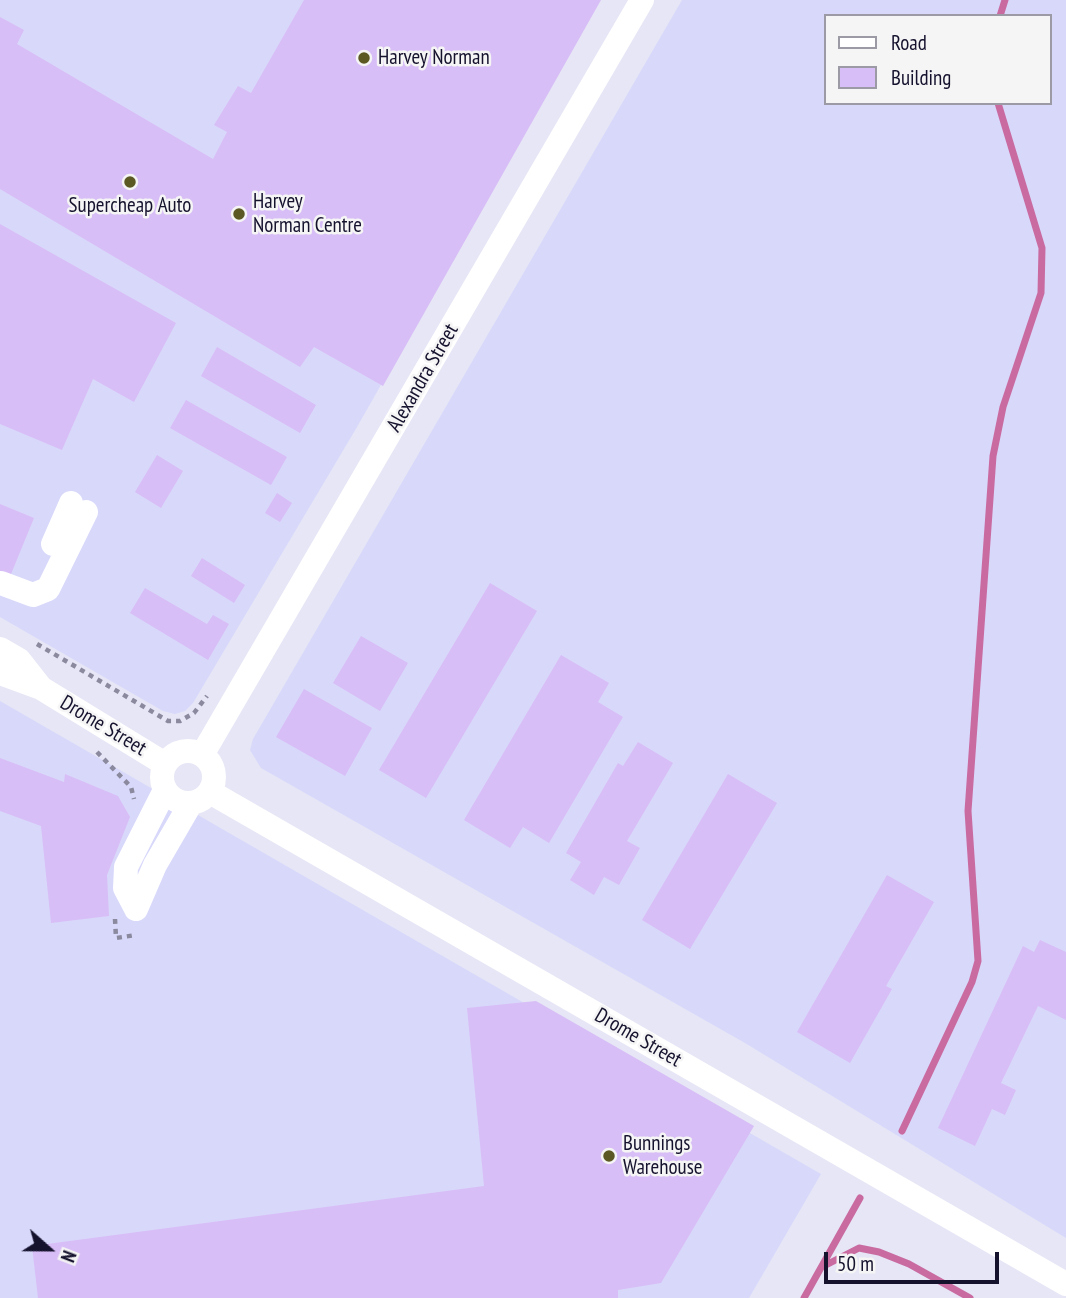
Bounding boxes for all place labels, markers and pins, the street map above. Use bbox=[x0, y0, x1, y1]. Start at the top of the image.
place label: Harvey Norman bbox=[378, 45, 490, 71]
marker: Harvey Norman bbox=[356, 50, 372, 66]
marker: Supercheap Auto bbox=[122, 174, 138, 190]
place label: Harvey Norman Centre bbox=[253, 189, 362, 239]
place label: Supercheap Auto bbox=[69, 193, 191, 219]
marker: Harvey Norman Centre bbox=[231, 206, 247, 222]
place label: Bunnings Warehouse bbox=[623, 1131, 702, 1181]
marker: Bunnings Warehouse bbox=[601, 1148, 617, 1164]

